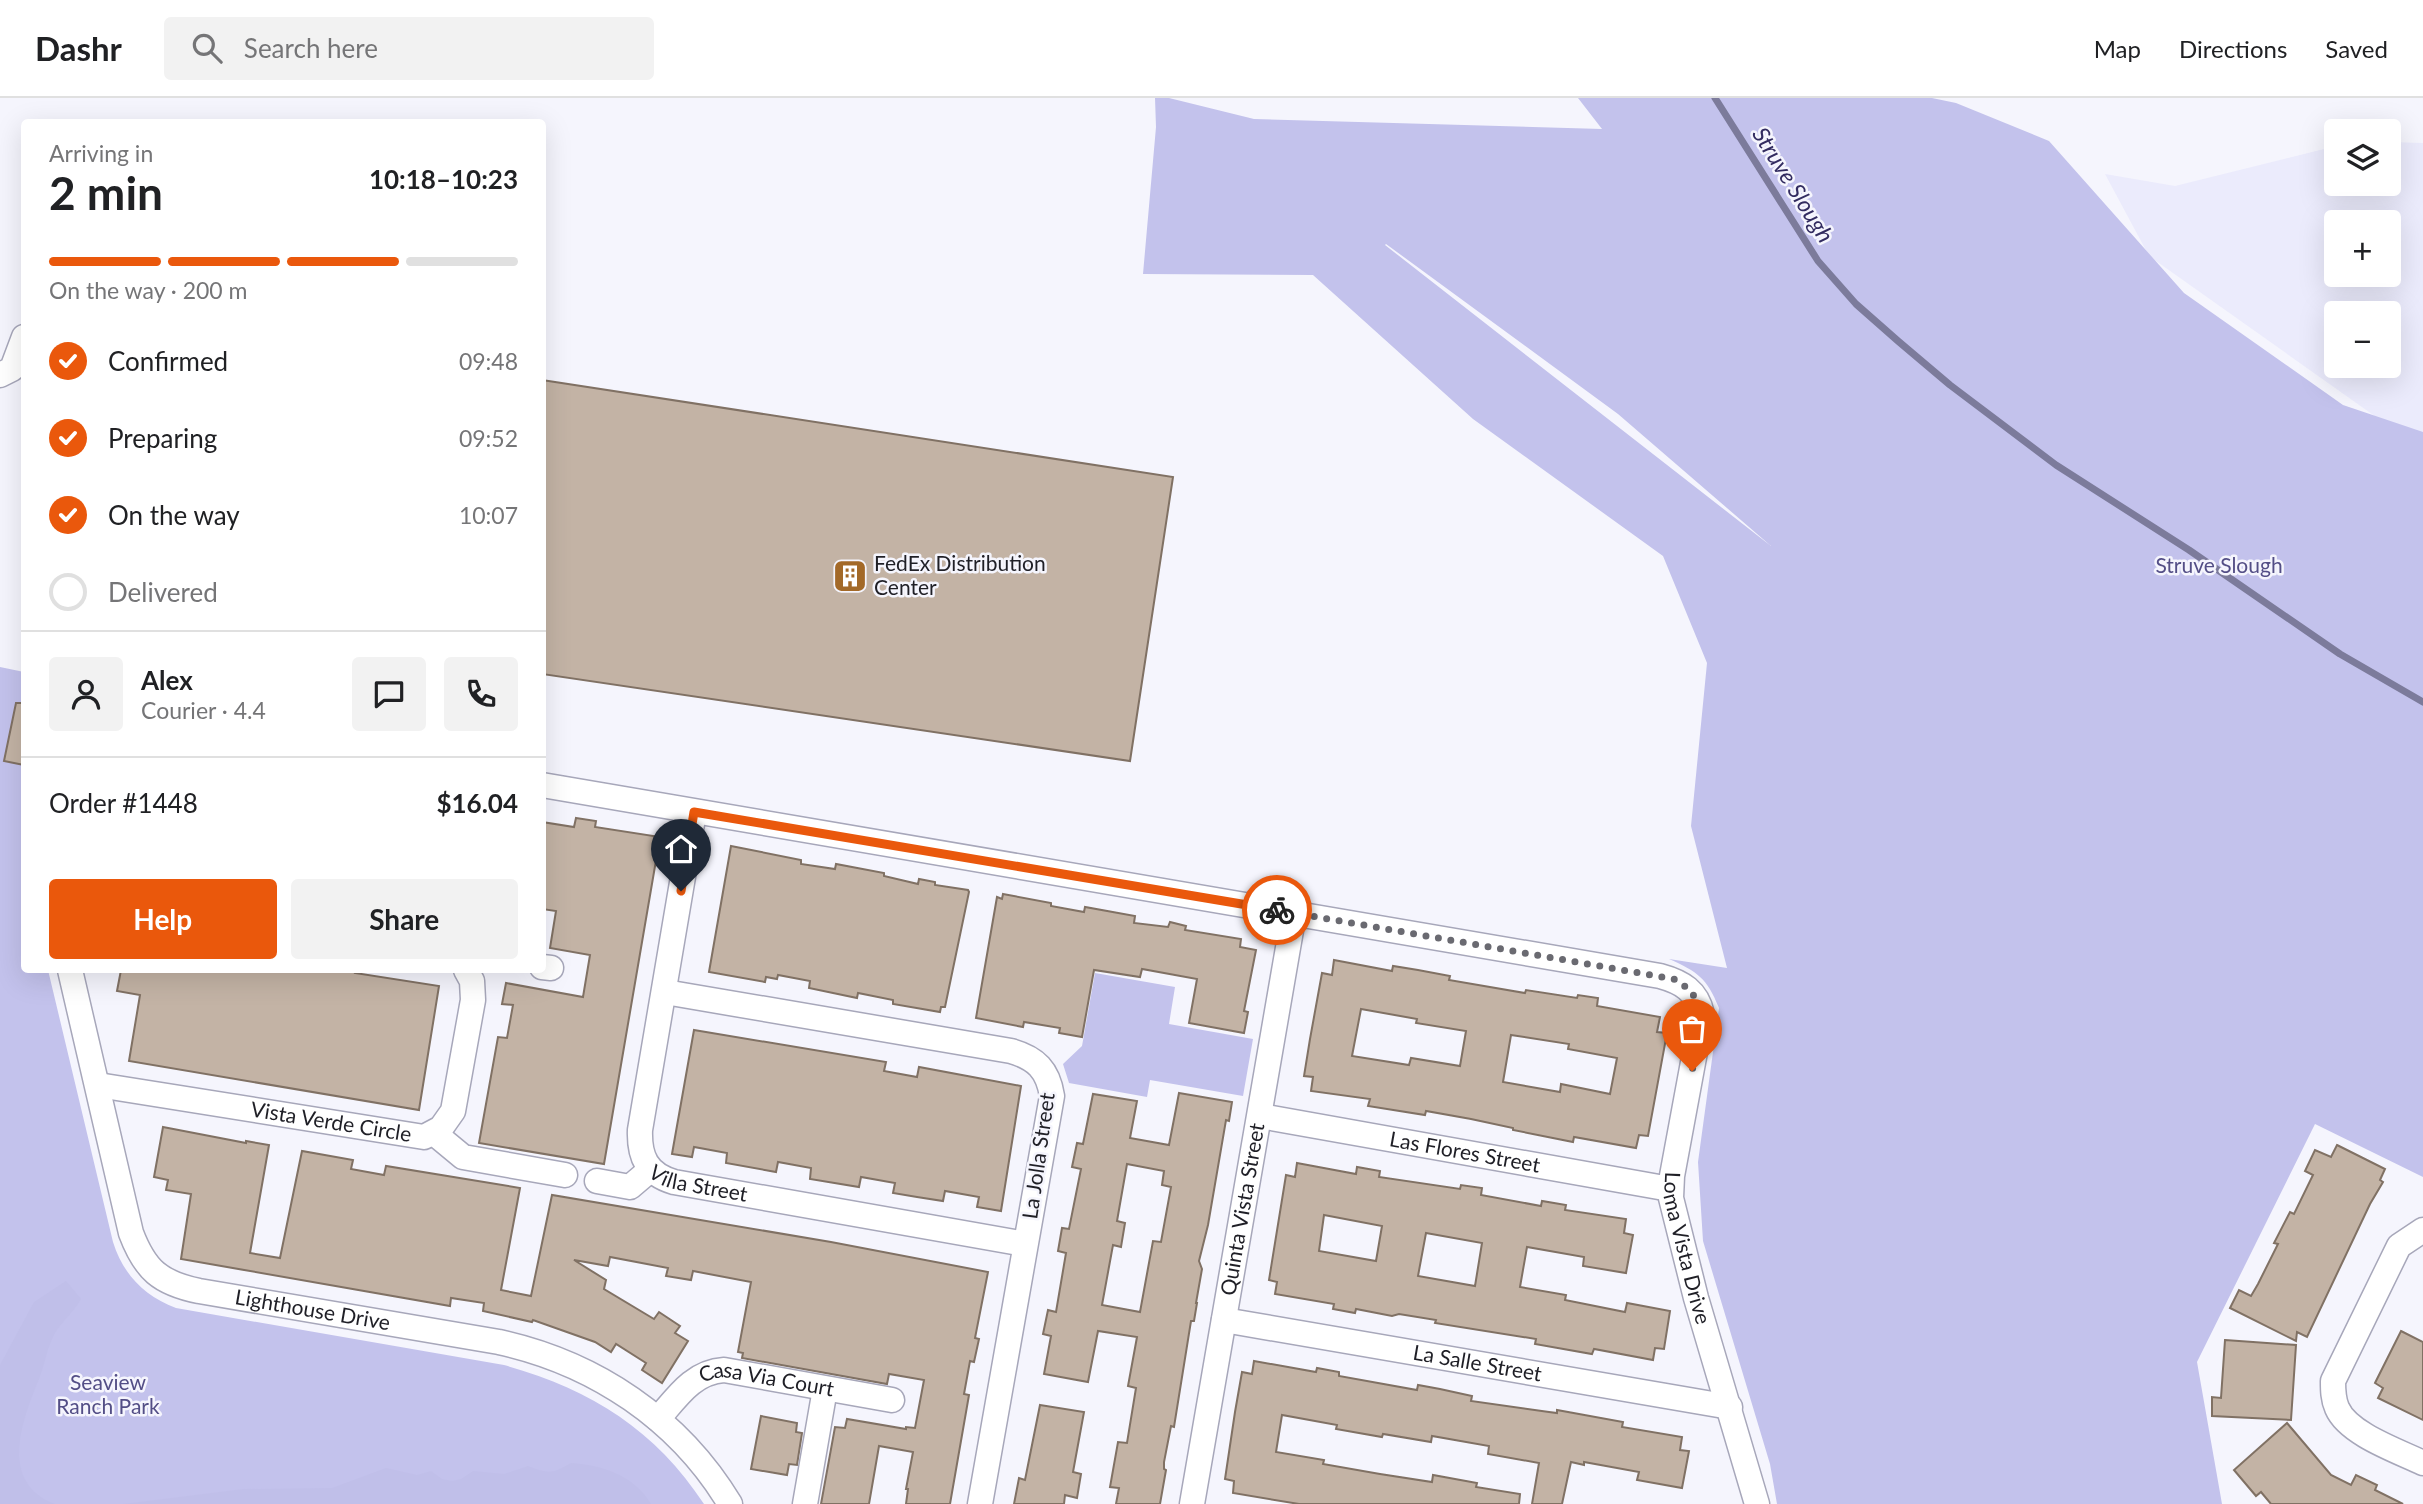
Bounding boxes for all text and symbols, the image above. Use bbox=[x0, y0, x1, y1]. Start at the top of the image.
search box bbox=[164, 17, 654, 80]
text: Dashr bbox=[35, 28, 122, 68]
icon: search bbox=[188, 29, 226, 67]
text: Search here bbox=[244, 32, 378, 64]
text: Map bbox=[2094, 34, 2141, 63]
text: Directions bbox=[2179, 34, 2287, 63]
text: Saved bbox=[2325, 34, 2388, 63]
map controls bbox=[2324, 119, 2401, 378]
button: layers bbox=[2324, 119, 2401, 196]
water label: Struve Slough bbox=[1747, 122, 1840, 247]
text: Arriving in bbox=[49, 139, 153, 167]
text: 10:18–10:23 bbox=[369, 163, 518, 195]
text: 2 min bbox=[49, 165, 163, 220]
button: + bbox=[2324, 210, 2401, 287]
text: On the way · 200 m bbox=[49, 276, 248, 304]
button: − bbox=[2324, 301, 2401, 378]
icon: check bbox=[49, 342, 87, 380]
text: Confirmed bbox=[108, 345, 228, 377]
text: 09:48 bbox=[459, 347, 518, 375]
icon: check bbox=[49, 419, 87, 457]
text: Preparing bbox=[108, 422, 217, 454]
text: 09:52 bbox=[459, 424, 518, 452]
icon: check bbox=[49, 496, 87, 534]
text: On the way bbox=[108, 499, 240, 531]
text: 10:07 bbox=[459, 501, 518, 529]
place label: FedEx Distribution Center bbox=[874, 550, 1046, 599]
park label: Struve Slough bbox=[2155, 552, 2283, 577]
building icon: FedEx Distribution Center bbox=[831, 557, 869, 595]
text: Delivered bbox=[108, 576, 218, 608]
button: person bbox=[49, 657, 123, 731]
button: chat bbox=[352, 657, 426, 731]
button: phone bbox=[444, 657, 518, 731]
text: Alex bbox=[141, 664, 193, 696]
text: Courier · 4.4 bbox=[141, 696, 266, 724]
text: Order #1448 bbox=[49, 787, 198, 819]
text: $16.04 bbox=[436, 787, 518, 819]
pin bbox=[651, 819, 711, 891]
icon: home bbox=[662, 830, 700, 868]
courier bbox=[1242, 875, 1312, 945]
button: Help bbox=[49, 879, 277, 959]
button: Share bbox=[291, 879, 518, 959]
icon: bike bbox=[1258, 891, 1296, 929]
pin bbox=[1662, 999, 1722, 1071]
icon: bag bbox=[1673, 1010, 1711, 1048]
street label: La Jolla Street bbox=[1016, 1091, 1059, 1221]
street label: Vista Verde Circle bbox=[249, 1096, 414, 1146]
street label: Quinta Vista Street bbox=[1214, 1120, 1269, 1297]
street label: Las Flores Street bbox=[1388, 1125, 1543, 1177]
street label: Villa Street bbox=[645, 1159, 750, 1206]
street label: Loma Vista Drive bbox=[1659, 1171, 1717, 1327]
street label: Lighthouse Drive bbox=[233, 1283, 392, 1334]
street label: La Salle Street bbox=[1411, 1339, 1544, 1385]
street label: Casa Via Court bbox=[695, 1356, 837, 1400]
park label: Seaview Ranch Park bbox=[56, 1369, 160, 1418]

